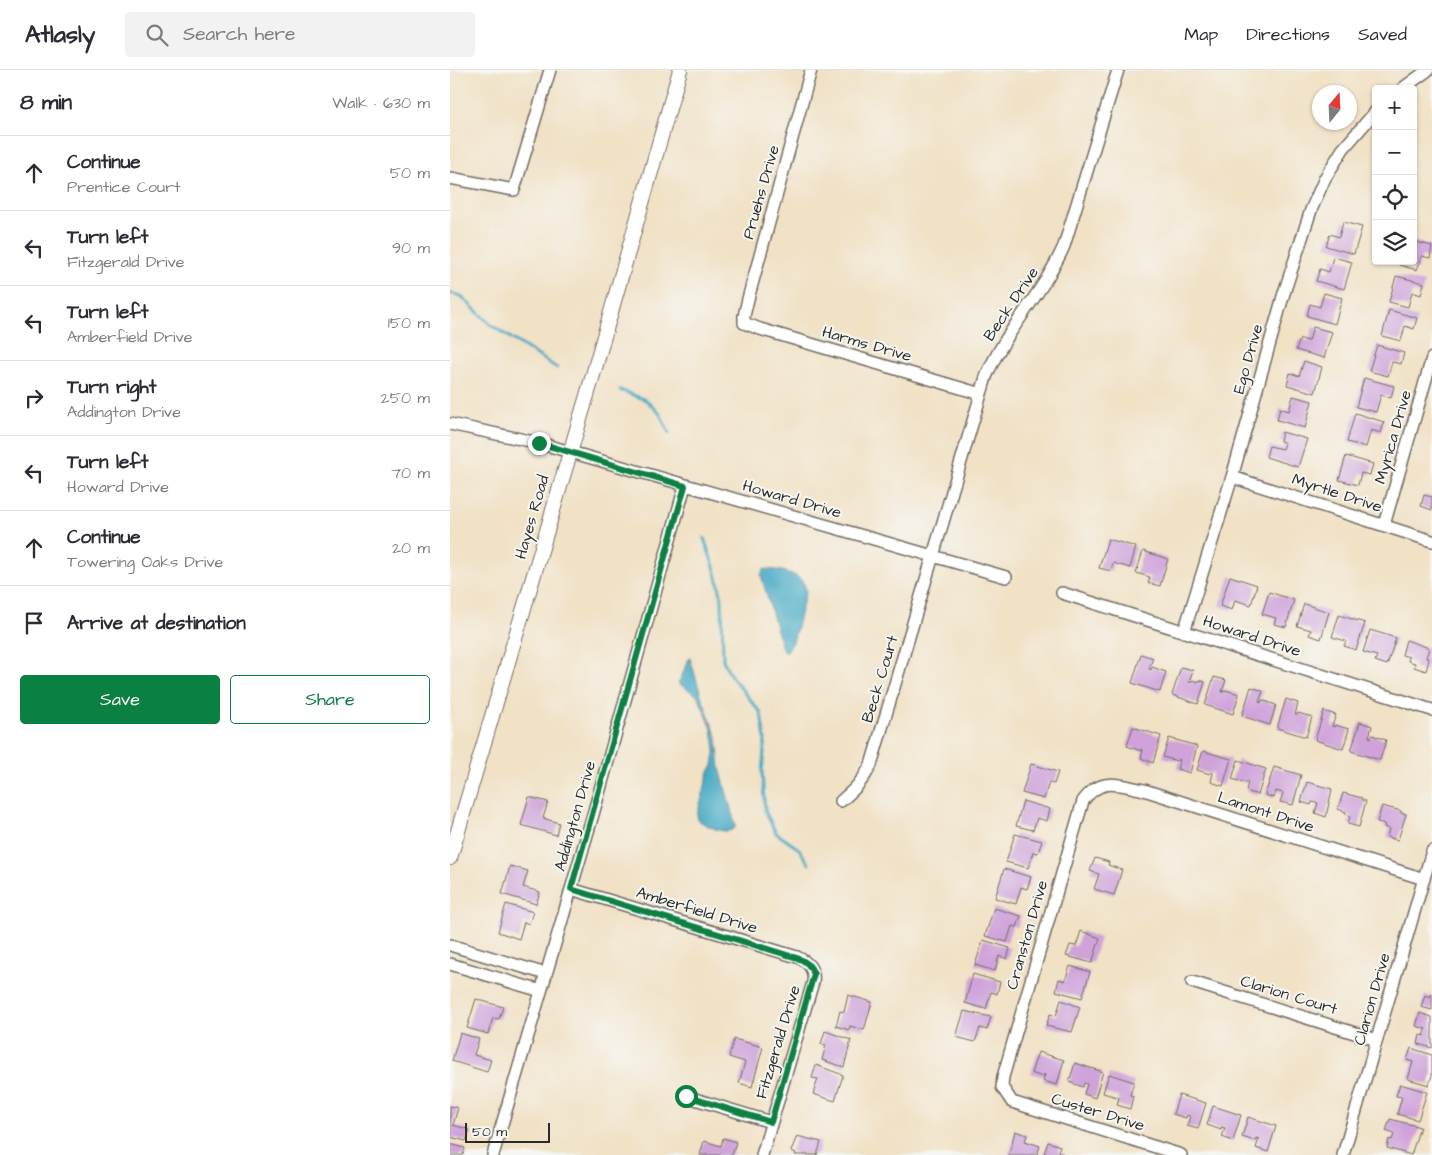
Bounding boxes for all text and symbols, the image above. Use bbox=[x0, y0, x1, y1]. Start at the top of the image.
search box bbox=[125, 12, 475, 57]
text: Atlasly bbox=[25, 18, 95, 52]
icon: search bbox=[143, 21, 171, 49]
text: Search here bbox=[183, 21, 295, 48]
text: Map bbox=[1184, 22, 1218, 47]
text: Directions bbox=[1246, 22, 1330, 47]
text: Saved bbox=[1358, 22, 1407, 47]
north arrow bbox=[1312, 85, 1357, 130]
map controls bbox=[1372, 85, 1417, 265]
button: + bbox=[1372, 85, 1417, 130]
text: 8 min bbox=[20, 88, 72, 117]
text: Walk · 630 m bbox=[332, 92, 430, 114]
button: − bbox=[1372, 130, 1417, 175]
street label: Pruehs Drive bbox=[737, 142, 785, 242]
text: Continue bbox=[67, 149, 141, 176]
icon: ahead bbox=[20, 159, 48, 187]
text: 50 m bbox=[390, 162, 430, 184]
button: locate bbox=[1372, 175, 1417, 220]
text: Prentice Court bbox=[67, 176, 181, 198]
button: layers bbox=[1372, 220, 1417, 265]
text: Turn left bbox=[67, 224, 148, 251]
icon: left bbox=[20, 234, 48, 262]
text: 90 m bbox=[392, 237, 430, 259]
text: Fitzgerald Drive bbox=[67, 251, 184, 273]
street label: Beck Drive bbox=[978, 262, 1044, 345]
text: Turn left bbox=[67, 299, 148, 326]
icon: left bbox=[20, 309, 48, 337]
text: 150 m bbox=[388, 312, 430, 334]
street label: Harms Drive bbox=[820, 321, 915, 367]
street label: Ego Drive bbox=[1228, 321, 1270, 397]
text: Amberfield Drive bbox=[67, 326, 192, 348]
text: Turn right bbox=[67, 374, 156, 401]
icon: right bbox=[20, 384, 48, 412]
text: 250 m bbox=[381, 387, 430, 409]
street label: Myrica Drive bbox=[1369, 387, 1418, 487]
text: Addington Drive bbox=[67, 401, 181, 423]
route end bbox=[528, 432, 551, 455]
text: Turn left bbox=[67, 449, 148, 476]
icon: left bbox=[20, 459, 48, 487]
text: 70 m bbox=[391, 462, 430, 484]
street label: Myrtle Drive bbox=[1289, 468, 1385, 519]
street label: Hayes Road bbox=[510, 472, 555, 562]
street label: Howard Drive bbox=[740, 474, 844, 524]
text: Howard Drive bbox=[67, 476, 169, 498]
text: Continue bbox=[67, 524, 141, 551]
icon: ahead bbox=[20, 534, 48, 562]
text: 20 m bbox=[392, 537, 430, 559]
text: Towering Oaks Drive bbox=[67, 551, 223, 573]
icon: arrive bbox=[20, 609, 48, 637]
text: Arrive at destination bbox=[67, 610, 246, 637]
street label: Howard Drive bbox=[1200, 610, 1304, 662]
street label: Beck Court bbox=[856, 632, 904, 725]
button: Save bbox=[20, 675, 220, 724]
button: Share bbox=[230, 675, 430, 724]
street label: Addington Drive bbox=[549, 758, 602, 874]
street label: Lamont Drive bbox=[1215, 786, 1317, 838]
street label: Cranston Drive bbox=[1001, 877, 1053, 992]
street label: Amberfield Drive bbox=[634, 881, 761, 939]
street label: Clarion Drive bbox=[1348, 950, 1396, 1048]
street label: Clarion Court bbox=[1238, 970, 1341, 1020]
street label: Fitzgerald Drive bbox=[750, 982, 807, 1102]
route start bbox=[675, 1085, 698, 1108]
street label: Custer Drive bbox=[1049, 1087, 1148, 1137]
scale bar bbox=[465, 1120, 550, 1143]
text: 50 m bbox=[472, 1122, 507, 1142]

